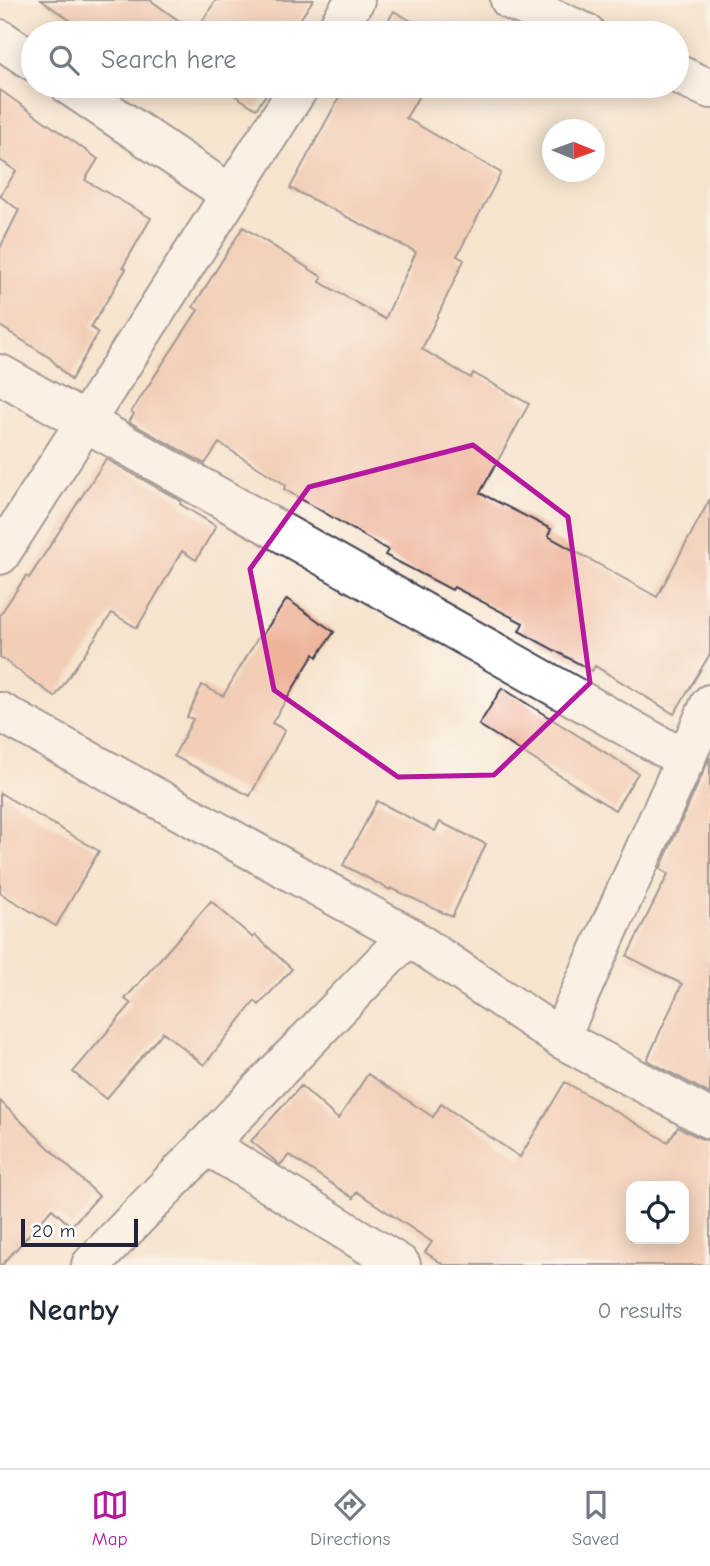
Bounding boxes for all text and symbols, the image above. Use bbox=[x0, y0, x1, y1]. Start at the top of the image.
search box bbox=[21, 21, 689, 98]
icon: search bbox=[45, 41, 83, 79]
text: Search here bbox=[101, 45, 236, 75]
north arrow bbox=[542, 119, 605, 182]
map controls bbox=[626, 1181, 689, 1244]
button: locate bbox=[626, 1181, 689, 1244]
scale bar bbox=[21, 1216, 138, 1248]
text: 20 m bbox=[32, 1220, 76, 1242]
text: Nearby bbox=[28, 1293, 119, 1328]
text: 0 results bbox=[598, 1297, 682, 1324]
tab: Map bbox=[91, 1486, 129, 1550]
tab: Directions bbox=[310, 1486, 390, 1550]
tab: Saved bbox=[572, 1486, 619, 1550]

